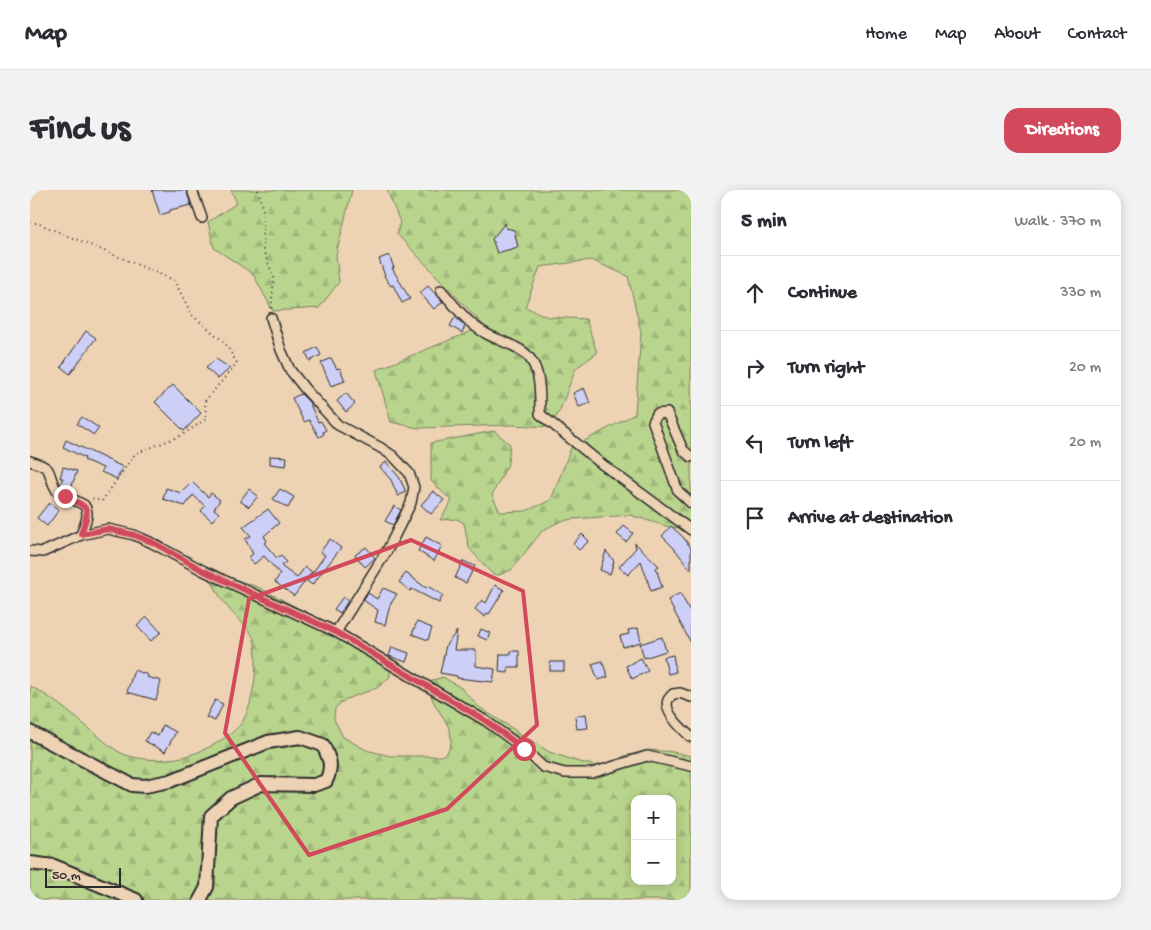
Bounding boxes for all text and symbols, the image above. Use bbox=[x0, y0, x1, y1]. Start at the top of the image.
text: Map bbox=[25, 20, 67, 49]
text: Home bbox=[865, 24, 907, 45]
text: Map bbox=[935, 24, 966, 45]
text: About bbox=[994, 24, 1040, 45]
text: Contact bbox=[1068, 24, 1126, 45]
button: Directions bbox=[1004, 108, 1121, 153]
text: Find us bbox=[30, 110, 130, 151]
text: 5 min bbox=[741, 210, 786, 235]
text: Walk · 370 m bbox=[1014, 213, 1101, 232]
icon: ahead bbox=[741, 279, 769, 307]
text: Continue bbox=[788, 282, 857, 305]
text: 330 m bbox=[1060, 284, 1101, 303]
icon: right bbox=[741, 354, 769, 382]
text: Turn right bbox=[788, 357, 864, 380]
text: 20 m bbox=[1069, 359, 1101, 378]
icon: left bbox=[741, 429, 769, 457]
text: Turn left bbox=[788, 432, 852, 455]
text: 20 m bbox=[1069, 434, 1101, 453]
route end bbox=[54, 485, 77, 508]
icon: arrive bbox=[741, 504, 769, 532]
text: Arrive at destination bbox=[788, 507, 952, 530]
route start bbox=[513, 738, 536, 761]
map controls bbox=[631, 795, 676, 885]
button: + bbox=[631, 795, 676, 840]
button: − bbox=[631, 840, 676, 885]
scale bar bbox=[45, 865, 121, 888]
text: 50 m bbox=[52, 868, 81, 885]

